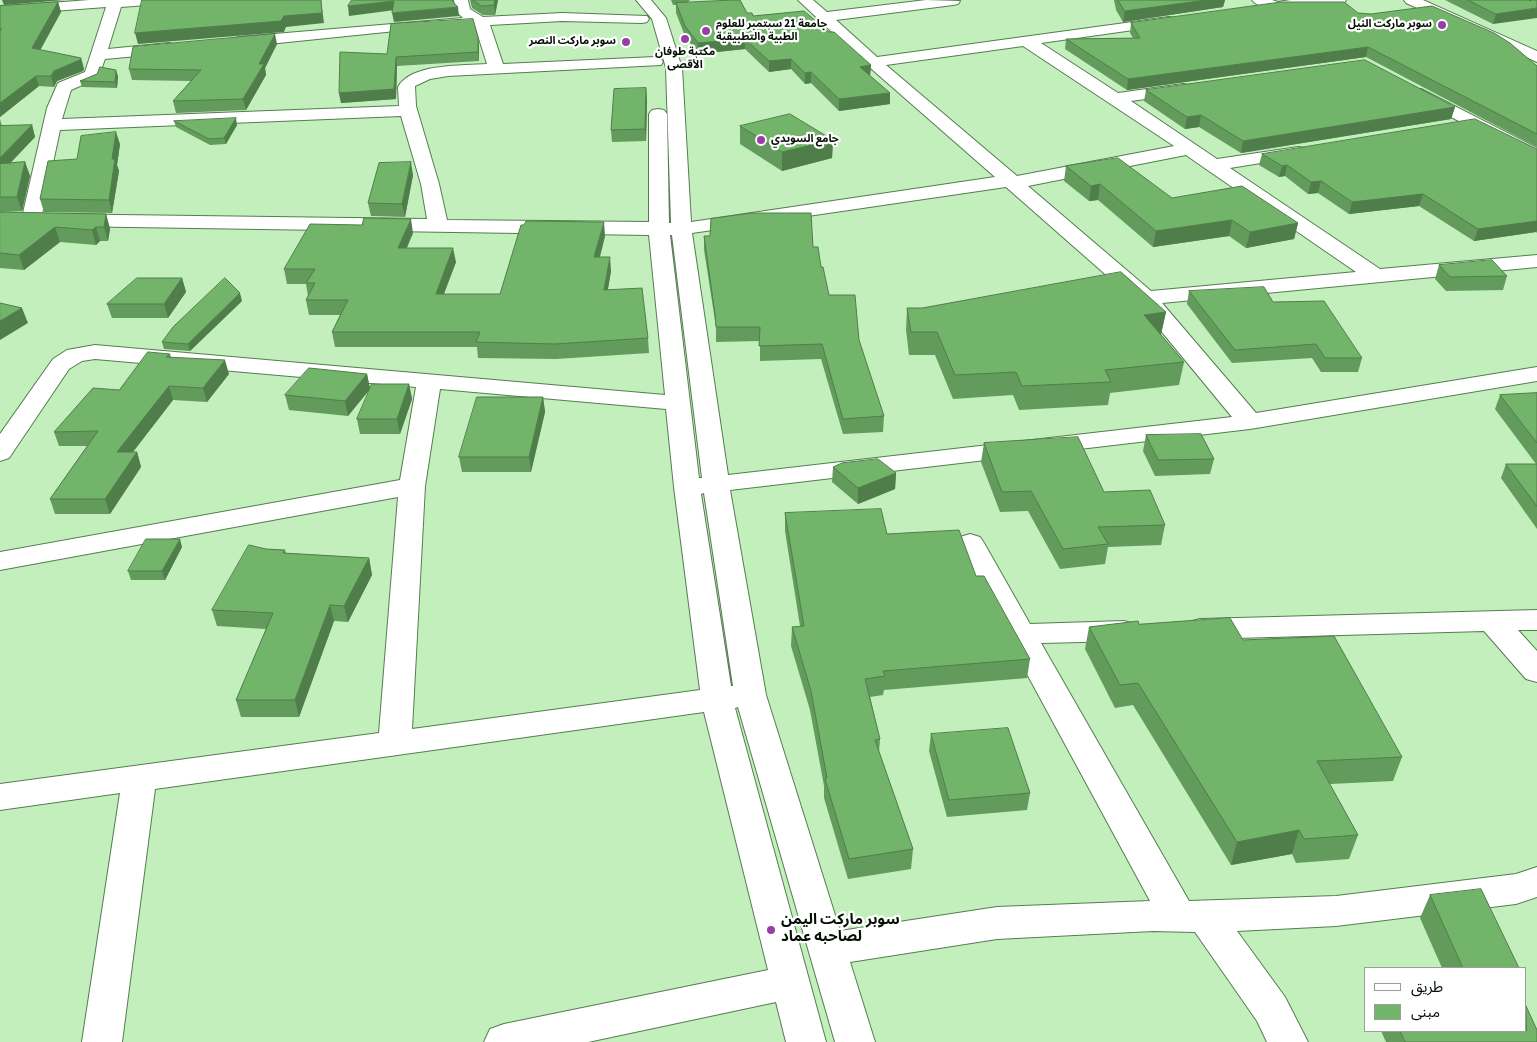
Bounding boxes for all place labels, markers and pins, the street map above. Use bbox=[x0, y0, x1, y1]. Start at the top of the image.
place label: جامعة 21 سبتمبر للعلوم الطبية والتطبيقية bbox=[716, 18, 827, 44]
place label: سوبر ماركت النيل bbox=[1348, 18, 1432, 32]
marker: سوبر ماركت النيل bbox=[1436, 19, 1448, 31]
marker: جامعة 21 سبتمبر للعلوم الطبية والتطبيقية bbox=[700, 25, 712, 37]
marker: مكتبة طوفان الأقصى bbox=[679, 33, 691, 45]
place label: سوبر ماركت النصر bbox=[529, 35, 616, 49]
marker: سوبر ماركت النصر bbox=[620, 36, 632, 48]
place label: مكتبة طوفان الأقصى bbox=[655, 46, 715, 72]
place label: جامع السويدي bbox=[771, 133, 839, 147]
marker: جامع السويدي bbox=[755, 134, 767, 146]
place label: سوبر ماركت اليمن لصاحبه عماد bbox=[781, 912, 900, 947]
marker: سوبر ماركت اليمن لصاحبه عماد bbox=[765, 924, 777, 936]

